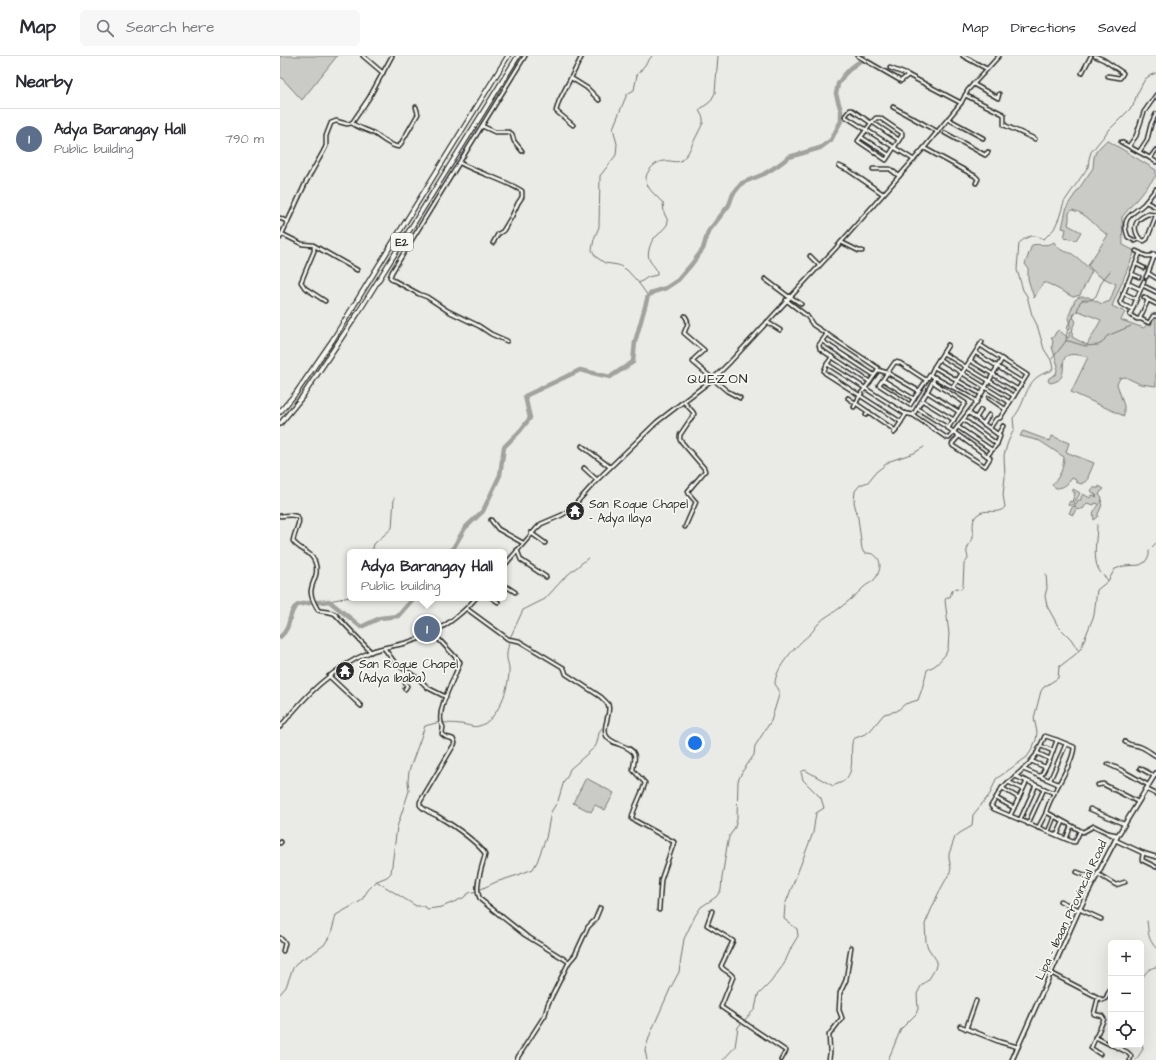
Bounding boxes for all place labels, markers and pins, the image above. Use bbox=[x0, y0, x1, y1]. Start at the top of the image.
place label: San Roque Chapel - Adya Ilaya bbox=[589, 496, 688, 528]
temple icon: San Roque Chapel - Adya Ilaya bbox=[564, 500, 586, 522]
pin: 1 bbox=[414, 614, 440, 644]
place label: San Roque Chapel (Adya Ibaba) bbox=[359, 656, 458, 688]
temple icon: San Roque Chapel (Adya Ibaba) bbox=[334, 660, 356, 682]

